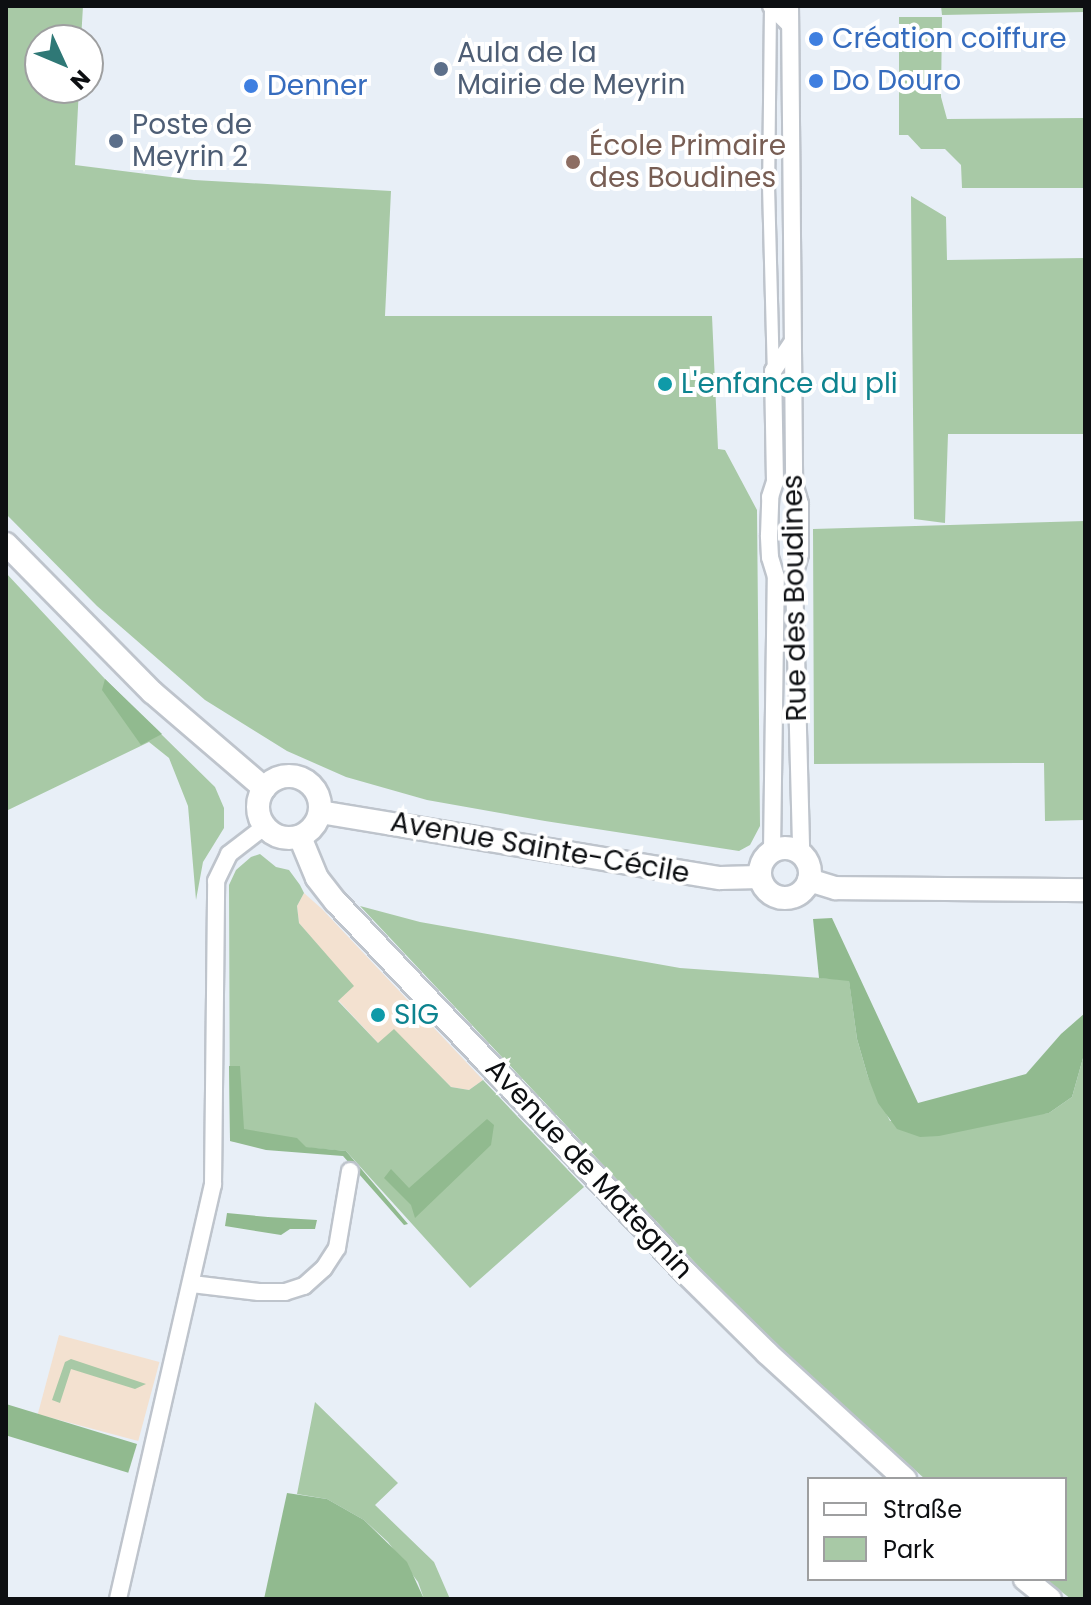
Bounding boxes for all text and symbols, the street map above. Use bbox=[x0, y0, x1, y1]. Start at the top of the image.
place label: Création coiffure bbox=[832, 22, 1067, 56]
north arrow bbox=[24, 24, 104, 104]
marker: Création coiffure bbox=[807, 30, 825, 48]
place label: Aula de la Mairie de Meyrin bbox=[457, 36, 685, 102]
marker: Aula de la Mairie de Meyrin bbox=[432, 60, 450, 78]
text: N bbox=[63, 63, 97, 96]
place label: Do Douro bbox=[832, 64, 961, 98]
place label: Denner bbox=[267, 69, 368, 103]
marker: Do Douro bbox=[807, 72, 825, 90]
marker: Denner bbox=[242, 77, 260, 95]
place label: Poste de Meyrin 2 bbox=[132, 108, 252, 174]
place label: École Primaire des Boudines bbox=[589, 129, 786, 195]
marker: Poste de Meyrin 2 bbox=[107, 132, 125, 150]
marker: École Primaire des Boudines bbox=[564, 153, 582, 171]
place label: L'enfance du pli bbox=[681, 367, 898, 401]
marker: L'enfance du pli bbox=[656, 375, 674, 393]
street label: Rue des Boudines bbox=[776, 474, 814, 722]
street label: Avenue Sainte-Cécile bbox=[388, 805, 692, 891]
place label: SIG bbox=[394, 998, 439, 1032]
marker: SIG bbox=[369, 1006, 387, 1024]
street label: Avenue de Mategnin bbox=[478, 1052, 700, 1286]
legend bbox=[807, 1477, 1067, 1581]
text: Straße bbox=[883, 1493, 962, 1526]
text: Park bbox=[883, 1533, 934, 1566]

